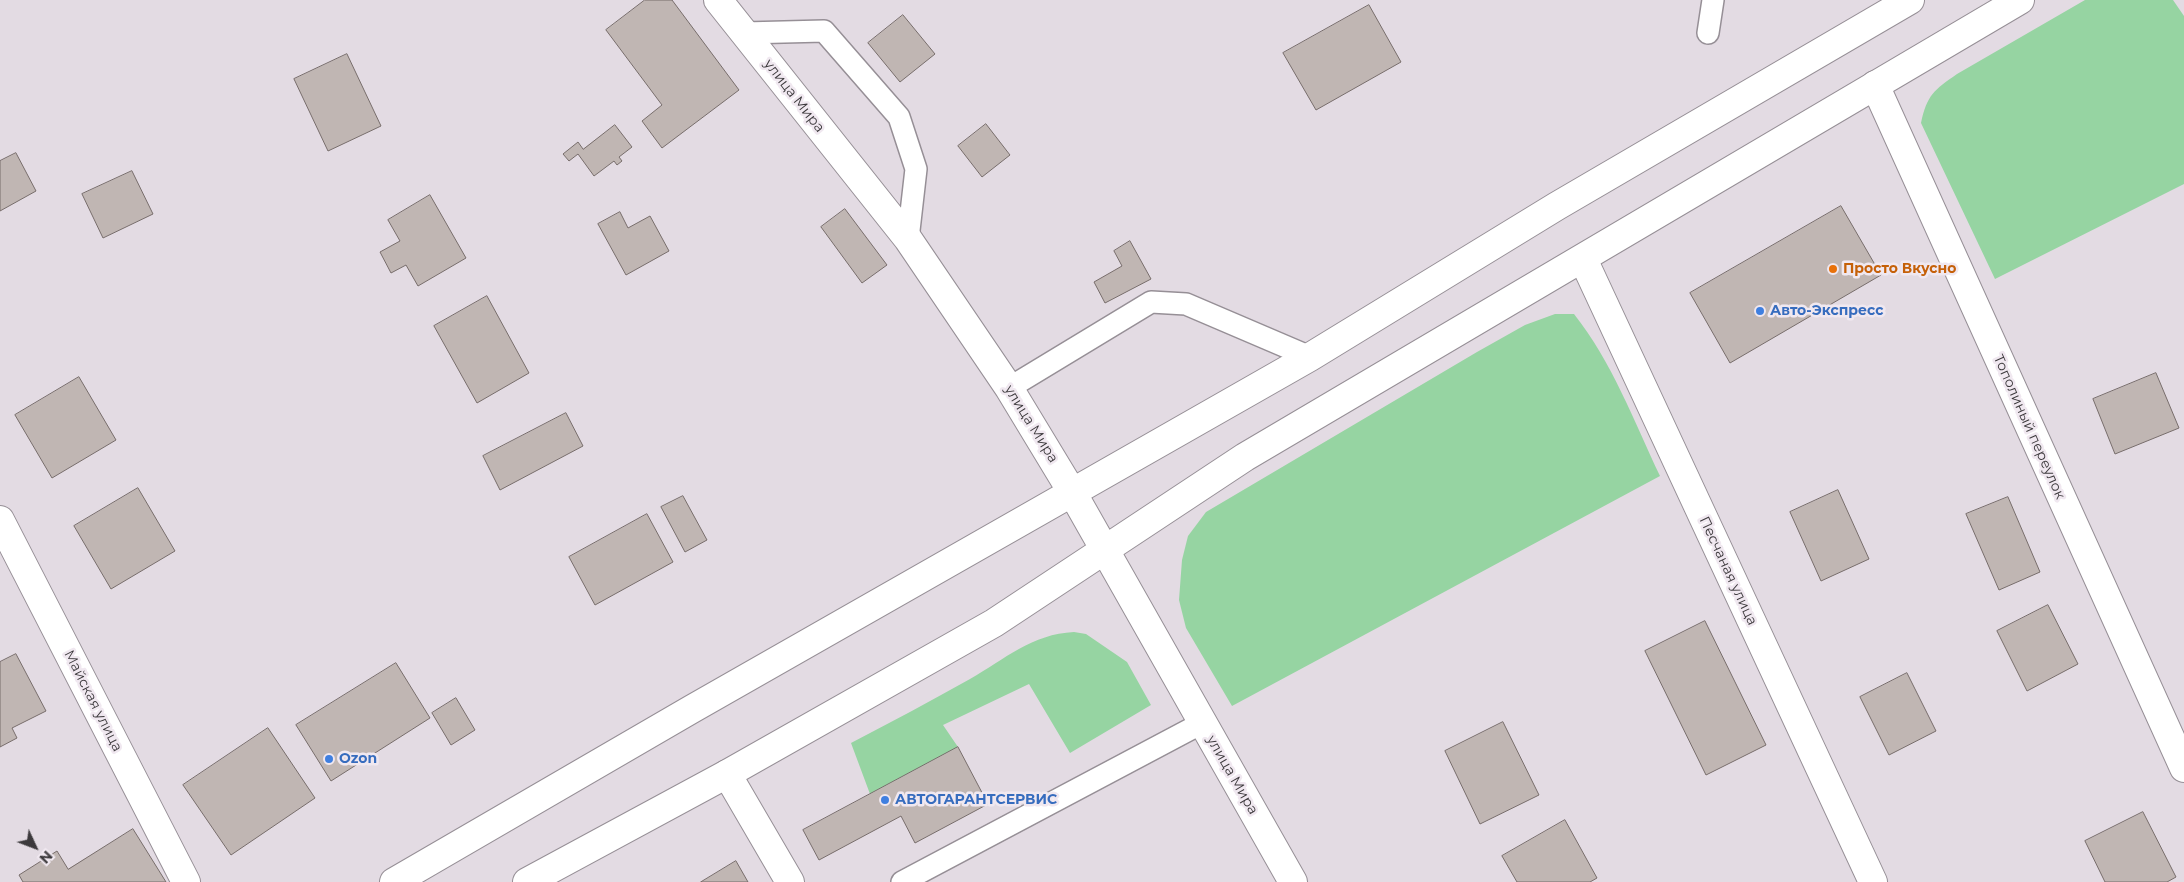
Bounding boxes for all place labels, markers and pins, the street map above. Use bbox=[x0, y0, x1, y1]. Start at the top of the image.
place label: Просто Вкусно bbox=[1843, 261, 1956, 277]
marker: Просто Вкусно bbox=[1827, 263, 1839, 275]
place label: Авто-Экспресс bbox=[1770, 303, 1884, 319]
marker: Авто-Экспресс bbox=[1754, 305, 1766, 317]
place label: Ozon bbox=[339, 751, 377, 767]
marker: Ozon bbox=[323, 753, 335, 765]
place label: АВТОГАРАНТСЕРВИС bbox=[895, 792, 1057, 808]
marker: АВТОГАРАНТСЕРВИС bbox=[879, 794, 891, 806]

